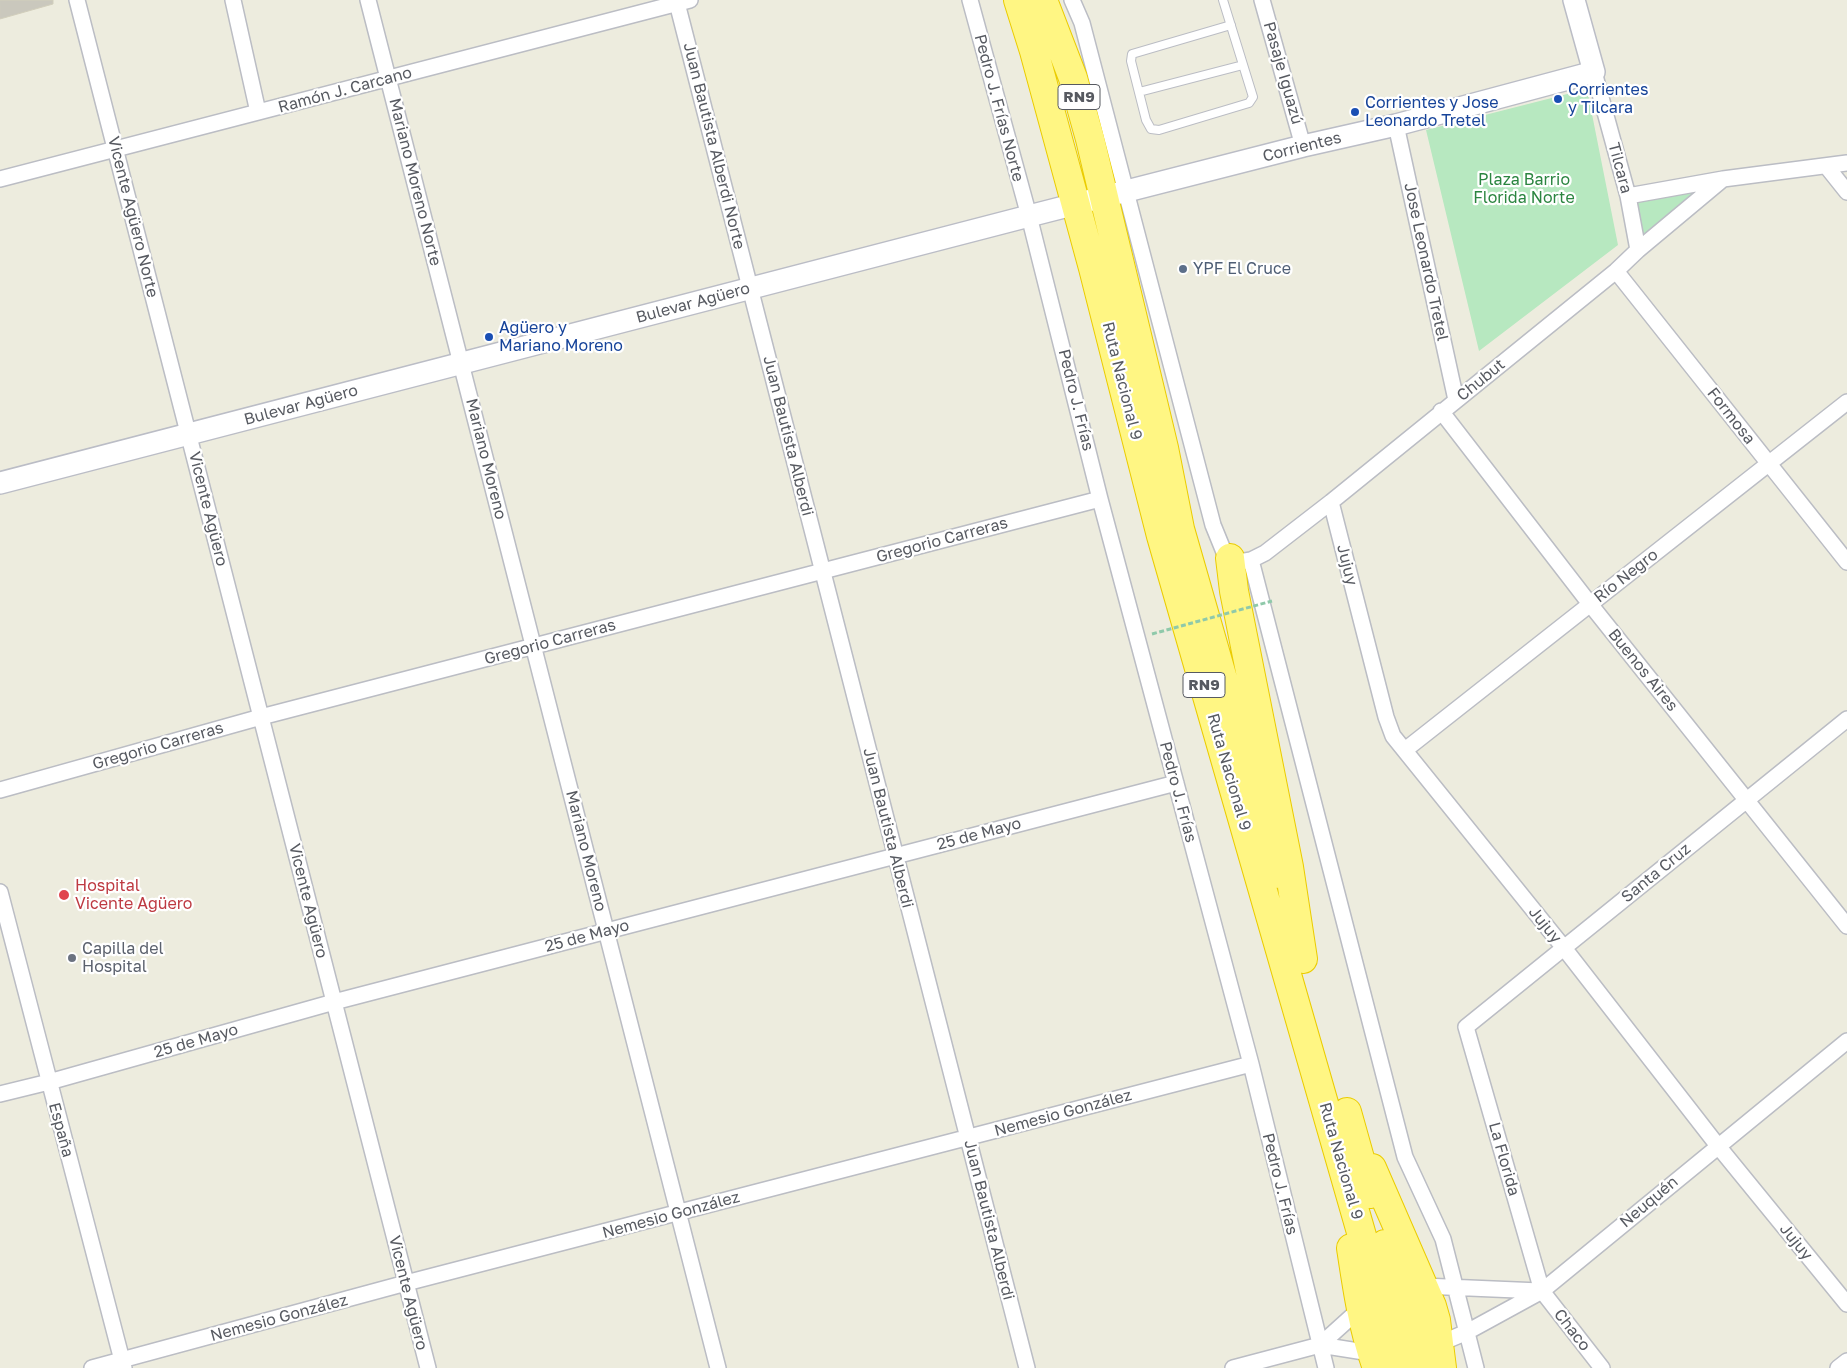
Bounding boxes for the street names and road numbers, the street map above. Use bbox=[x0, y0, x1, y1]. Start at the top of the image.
street label: Pasaje Iguazú bbox=[1259, 19, 1307, 127]
street label: Pedro J. Frías Norte bbox=[970, 32, 1028, 184]
street label: Juan Bautista Alberdi Norte bbox=[679, 41, 749, 251]
street label: Ramón J. Carcano bbox=[276, 63, 414, 117]
road number: RN9 bbox=[1058, 84, 1100, 110]
street label: Mariano Moreno Norte bbox=[385, 96, 445, 268]
street label: Corrientes bbox=[1261, 128, 1343, 166]
street label: Vicente Agüero Norte bbox=[104, 134, 162, 300]
street label: Tilcara bbox=[1604, 140, 1636, 196]
street label: Jose Leonardo Tretel bbox=[1400, 181, 1452, 343]
street label: Bulevar Agüero bbox=[634, 279, 752, 327]
street label: Ruta Nacional 9 bbox=[1098, 320, 1146, 442]
street label: Pedro J. Frías bbox=[1054, 347, 1098, 453]
street label: Juan Bautista Alberdi bbox=[759, 354, 817, 518]
street label: Chubut bbox=[1453, 355, 1509, 405]
street label: Bulevar Agüero bbox=[242, 381, 360, 429]
street label: Formosa bbox=[1703, 384, 1759, 448]
street label: Mariano Moreno bbox=[462, 397, 510, 521]
street label: Vicente Agüero bbox=[184, 450, 232, 568]
street label: Gregorio Carreras bbox=[874, 513, 1010, 567]
street label: Jujuy bbox=[1333, 543, 1361, 587]
street label: Río Negro bbox=[1590, 545, 1662, 607]
street label: Gregorio Carreras bbox=[482, 615, 618, 669]
street label: Buenos Aires bbox=[1604, 625, 1682, 715]
road number: RN9 bbox=[1183, 672, 1225, 698]
street label: Ruta Nacional 9 bbox=[1203, 711, 1255, 833]
street label: Gregorio Carreras bbox=[90, 718, 226, 774]
street label: Pedro J. Frías bbox=[1155, 739, 1201, 845]
street label: Juan Bautista Alberdi bbox=[859, 746, 917, 910]
street label: Mariano Moreno bbox=[562, 789, 610, 913]
street label: 25 de Mayo bbox=[935, 814, 1023, 854]
street label: Santa Cruz bbox=[1618, 839, 1694, 907]
street label: Vicente Agüero bbox=[284, 842, 332, 960]
street label: Jujuy bbox=[1524, 903, 1566, 947]
street label: 25 de Mayo bbox=[543, 916, 631, 956]
street label: 25 de Mayo bbox=[152, 1020, 240, 1062]
street label: Nemesio González bbox=[992, 1085, 1134, 1141]
street label: España bbox=[44, 1100, 78, 1160]
street label: Ruta Nacional 9 bbox=[1315, 1100, 1367, 1222]
street label: La Florida bbox=[1484, 1120, 1524, 1198]
street label: Pedro J. Frías bbox=[1258, 1131, 1302, 1237]
street label: Juan Bautista Alberdi bbox=[960, 1138, 1018, 1302]
street label: Neuquén bbox=[1616, 1172, 1682, 1232]
street label: Nemesio González bbox=[600, 1187, 742, 1243]
street label: Jujuy bbox=[1775, 1220, 1817, 1264]
street label: Vicente Agüero bbox=[384, 1234, 432, 1352]
street label: Nemesio González bbox=[208, 1290, 350, 1346]
street label: Chaco bbox=[1550, 1305, 1594, 1355]

